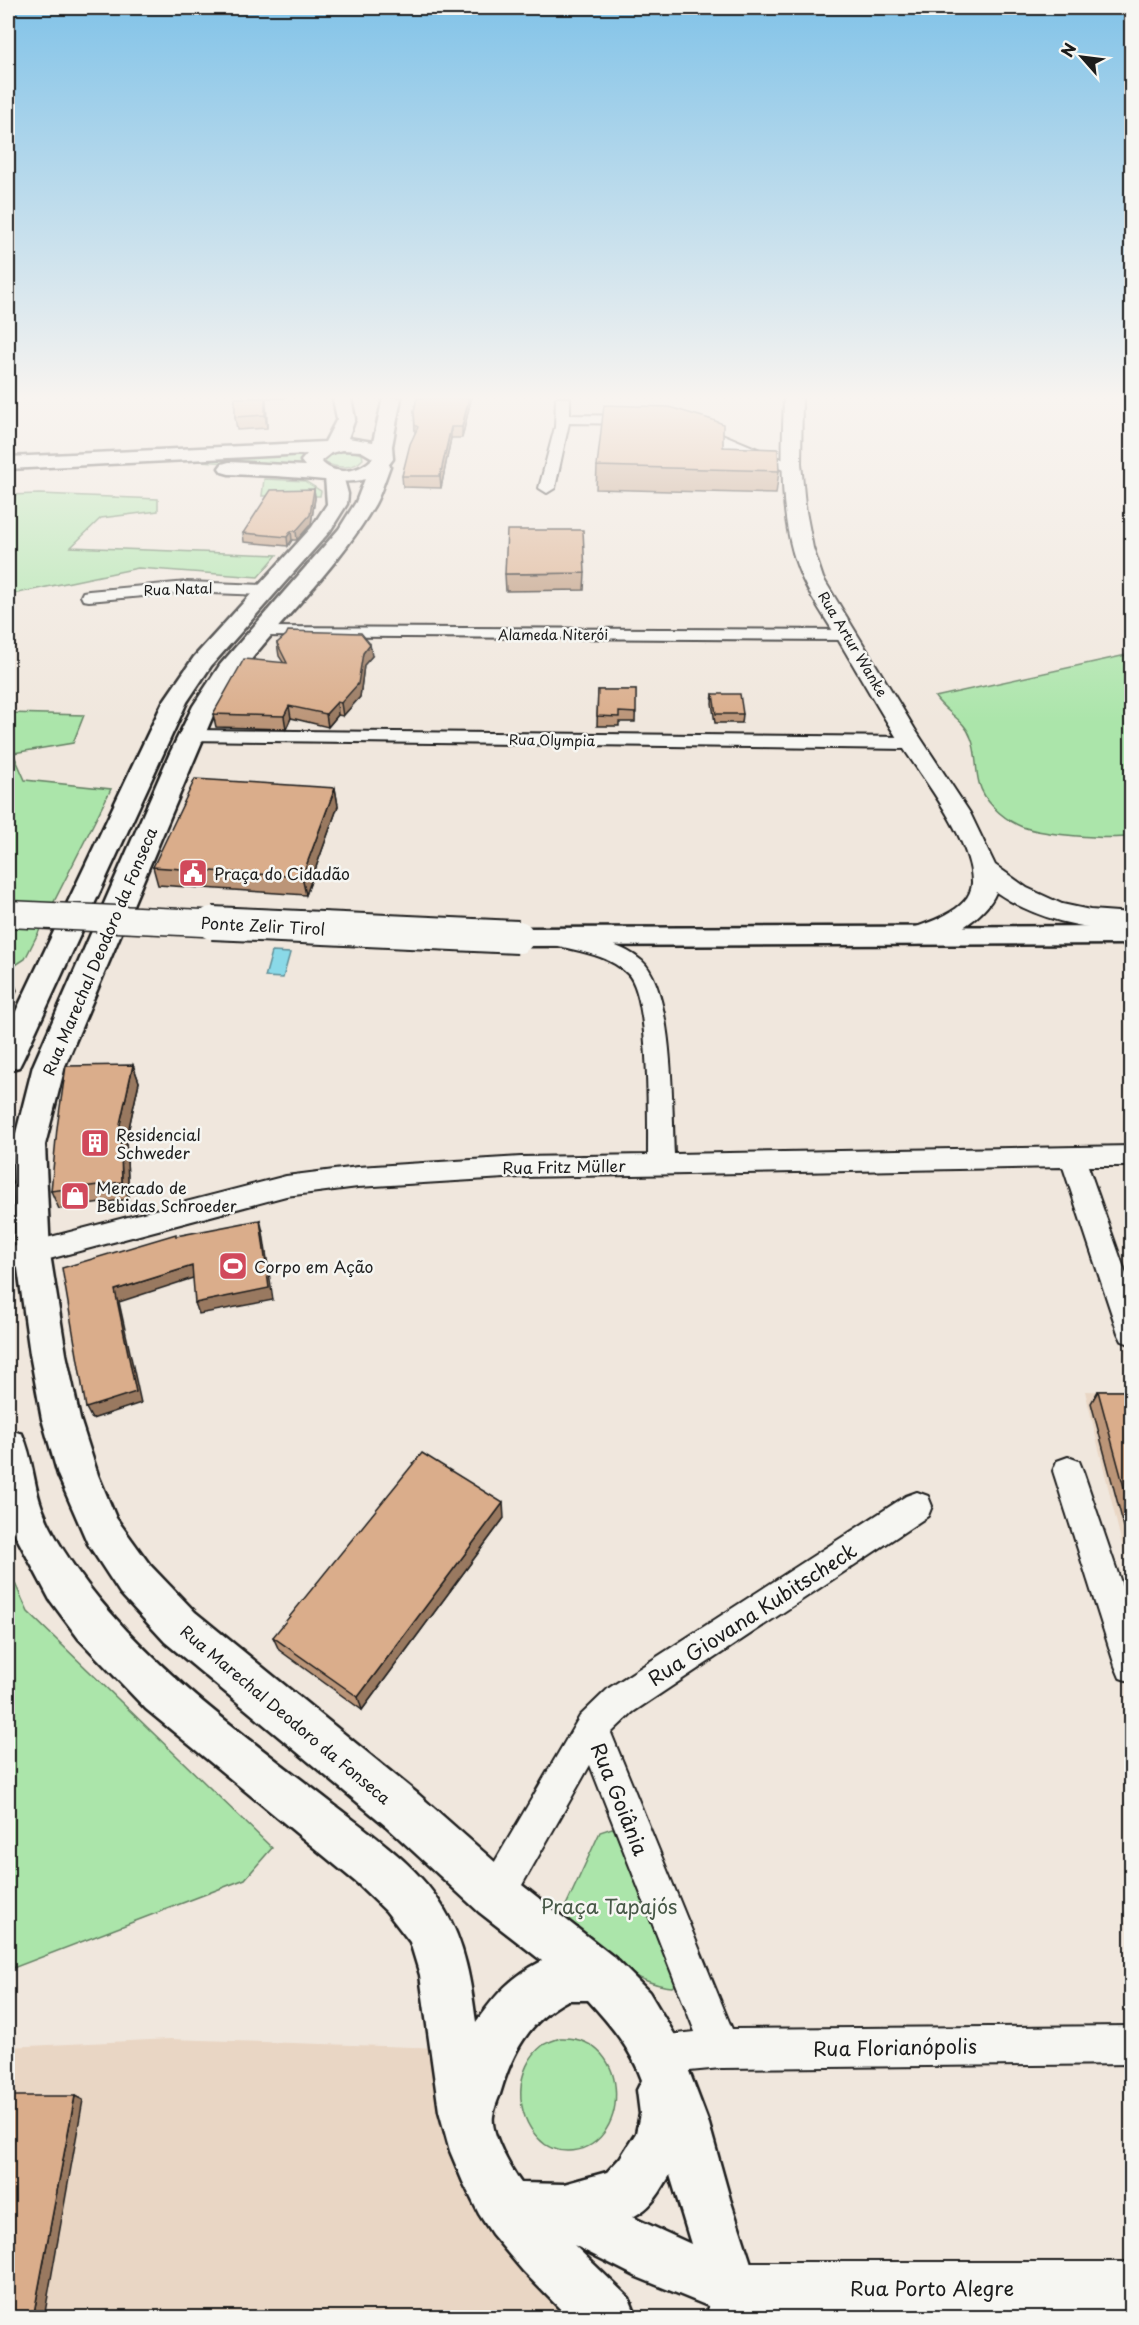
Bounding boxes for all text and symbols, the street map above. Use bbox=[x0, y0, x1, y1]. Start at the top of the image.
north arrow bbox=[1052, 27, 1112, 87]
text: N bbox=[1054, 38, 1081, 61]
street label: Rua Natal bbox=[143, 577, 213, 601]
street label: Rua Artur Wanke bbox=[813, 587, 893, 701]
street label: Alameda Niterói bbox=[498, 624, 608, 645]
street label: Rua Olympia bbox=[509, 729, 596, 751]
street label: Rua Marechal Deodoro da Fonseca bbox=[36, 823, 162, 1079]
public building icon: Praça do Cidadão bbox=[177, 857, 209, 889]
place label: Praça do Cidadão bbox=[214, 861, 350, 885]
street label: Ponte Zelir Tirol bbox=[200, 910, 326, 940]
place label: Residencial Schweder bbox=[116, 1122, 201, 1164]
building icon: Residencial Schweder bbox=[79, 1127, 111, 1159]
street label: Rua Fritz Müller bbox=[502, 1153, 626, 1179]
place label: Mercado de Bebidas Schroeder bbox=[96, 1175, 237, 1217]
shop icon: Mercado de Bebidas Schroeder bbox=[59, 1180, 91, 1212]
sports icon: Corpo em Ação bbox=[217, 1250, 249, 1282]
place label: Corpo em Ação bbox=[254, 1254, 374, 1278]
street label: Rua Giovana Kubitscheck bbox=[642, 1535, 862, 1693]
street label: Rua Marechal Deodoro da Fonseca bbox=[176, 1619, 396, 1809]
street label: Rua Goiânia bbox=[584, 1738, 657, 1861]
park label: Praça Tapajós bbox=[541, 1891, 677, 1921]
street label: Rua Florianópolis bbox=[813, 2031, 977, 2063]
street label: Rua Porto Alegre bbox=[850, 2273, 1014, 2303]

